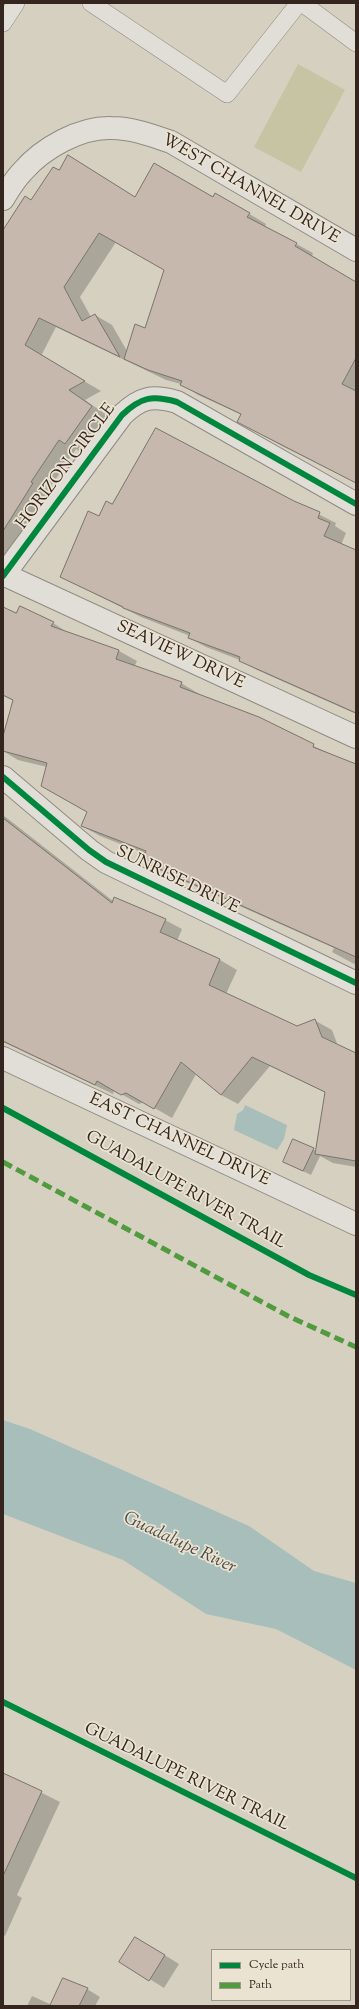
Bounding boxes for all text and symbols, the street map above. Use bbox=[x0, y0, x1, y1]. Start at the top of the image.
street label: WEST CHANNEL DRIVE bbox=[157, 131, 343, 249]
street label: HORIZON CIRCLE bbox=[13, 400, 121, 534]
street label: SEAVIEW DRIVE bbox=[113, 617, 247, 695]
street label: SUNRISE DRIVE bbox=[112, 842, 242, 920]
street label: EAST CHANNEL DRIVE bbox=[85, 1090, 273, 1192]
street label: GUADALUPE RIVER TRAIL bbox=[81, 1127, 289, 1255]
water label: Guadalupe River bbox=[119, 1508, 239, 1580]
street label: GUADALUPE RIVER TRAIL bbox=[80, 1719, 292, 1837]
legend bbox=[211, 1949, 351, 2001]
text: Cycle path bbox=[249, 1956, 304, 1974]
text: Path bbox=[249, 1976, 272, 1994]

